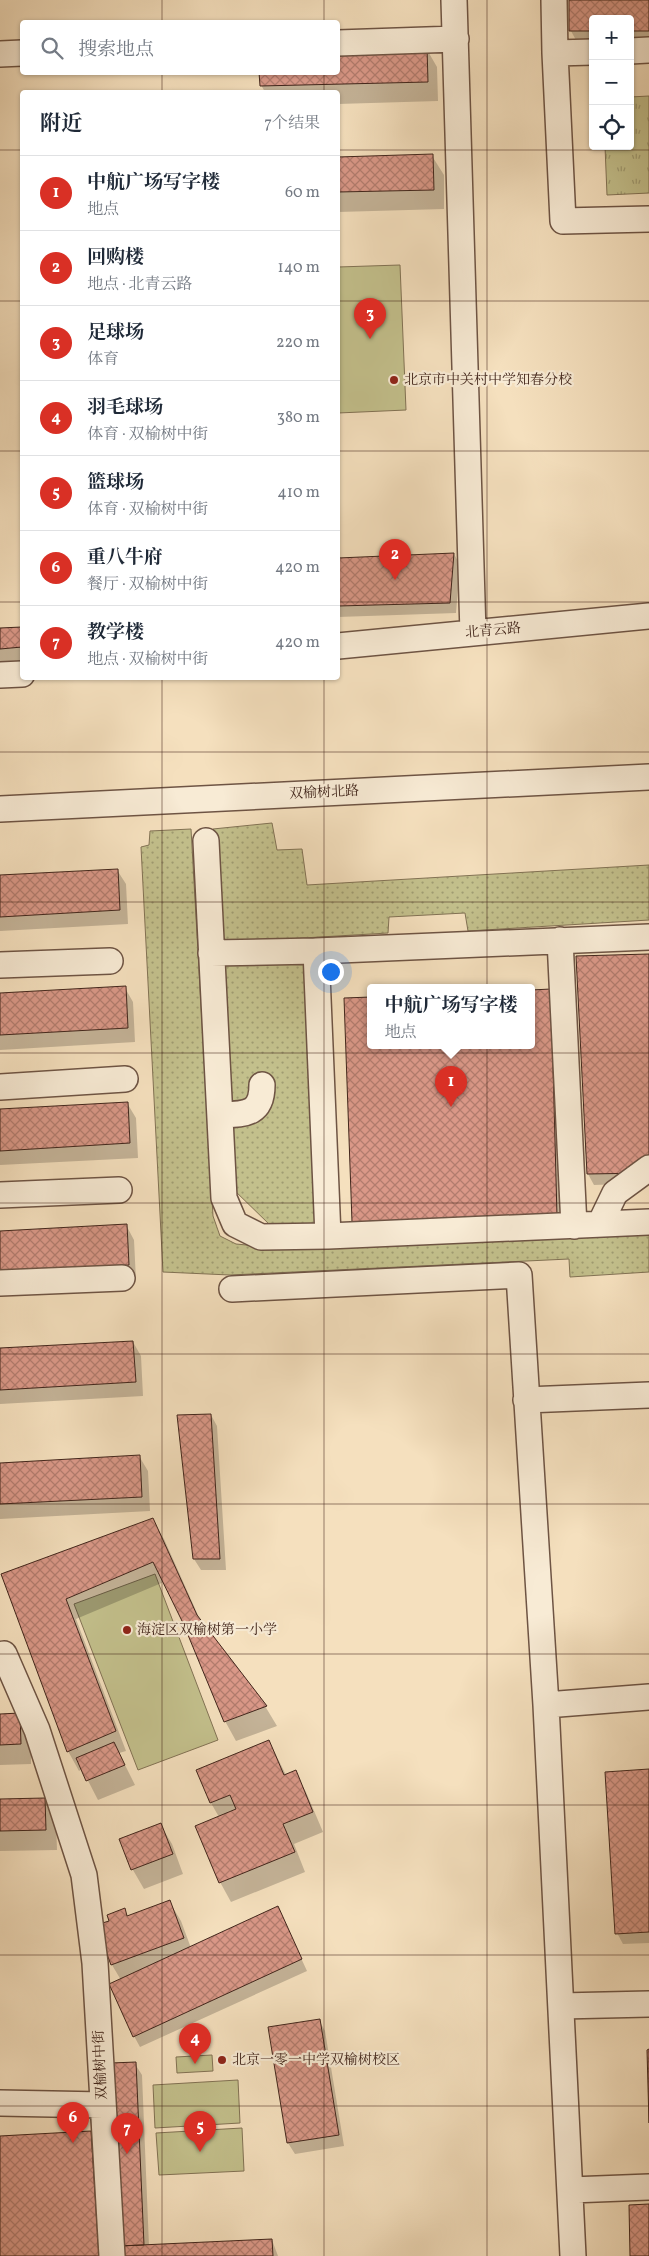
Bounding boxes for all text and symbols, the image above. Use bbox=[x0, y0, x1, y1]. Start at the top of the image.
map controls bbox=[589, 15, 634, 150]
button: + bbox=[589, 15, 634, 60]
search box bbox=[20, 20, 340, 75]
icon: search bbox=[38, 34, 66, 62]
text: 搜索地点 bbox=[78, 37, 154, 63]
button: − bbox=[589, 60, 634, 105]
button: locate bbox=[589, 105, 634, 150]
text: 附近 bbox=[40, 110, 82, 139]
text: 7个结果 bbox=[264, 113, 320, 135]
text: 中航广场写字楼 bbox=[87, 170, 220, 196]
text: 1 bbox=[53, 182, 59, 204]
text: 60 m bbox=[285, 182, 320, 204]
text: 地点 bbox=[87, 199, 119, 221]
text: 回购楼 bbox=[87, 245, 144, 271]
text: 2 bbox=[52, 257, 60, 279]
text: 140 m bbox=[278, 257, 320, 279]
text: 地点 · 北青云路 bbox=[87, 274, 193, 296]
pin: 3 bbox=[354, 298, 386, 339]
text: 足球场 bbox=[87, 320, 144, 346]
text: 3 bbox=[52, 332, 60, 354]
text: 220 m bbox=[276, 332, 320, 354]
text: 体育 bbox=[87, 349, 119, 371]
place label: 北京市中关村中学知春分校 bbox=[404, 371, 572, 390]
marker: 北京市中关村中学知春分校 bbox=[388, 374, 400, 386]
text: 羽毛球场 bbox=[87, 395, 163, 421]
text: 4 bbox=[51, 407, 61, 429]
text: 380 m bbox=[277, 407, 320, 429]
text: 体育 · 双榆树中街 bbox=[87, 424, 209, 446]
text: 篮球场 bbox=[87, 470, 144, 496]
text: 5 bbox=[52, 482, 60, 504]
text: 410 m bbox=[277, 482, 320, 504]
text: 体育 · 双榆树中街 bbox=[87, 499, 209, 521]
pin: 2 bbox=[379, 539, 411, 580]
text: 重八牛府 bbox=[87, 545, 163, 571]
text: 6 bbox=[52, 557, 60, 579]
text: 420 m bbox=[275, 557, 320, 579]
text: 餐厅 · 双榆树中街 bbox=[87, 574, 209, 596]
street label: 北青云路 bbox=[464, 619, 522, 643]
text: 教学楼 bbox=[87, 620, 144, 646]
text: 7 bbox=[52, 632, 60, 654]
text: 420 m bbox=[275, 632, 320, 654]
text: 地点 · 双榆树中街 bbox=[87, 649, 209, 671]
street label: 双榆树北路 bbox=[289, 782, 359, 804]
your location bbox=[318, 959, 344, 985]
popup bbox=[367, 984, 535, 1049]
text: 中航广场写字楼 bbox=[384, 993, 518, 1019]
text: 地点 bbox=[384, 1022, 417, 1044]
pin: 1 bbox=[435, 1066, 467, 1107]
place label: 海淀区双榆树第一小学 bbox=[137, 1621, 277, 1640]
marker: 海淀区双榆树第一小学 bbox=[121, 1624, 133, 1636]
pin: 4 bbox=[179, 2023, 211, 2064]
street label: 双榆树中街 bbox=[90, 2030, 112, 2100]
place label: 北京一零一中学双榆树校区 bbox=[232, 2051, 400, 2070]
marker: 北京一零一中学双榆树校区 bbox=[216, 2054, 228, 2066]
pin: 6 bbox=[57, 2102, 89, 2143]
pin: 5 bbox=[184, 2111, 216, 2152]
pin: 7 bbox=[111, 2113, 143, 2154]

